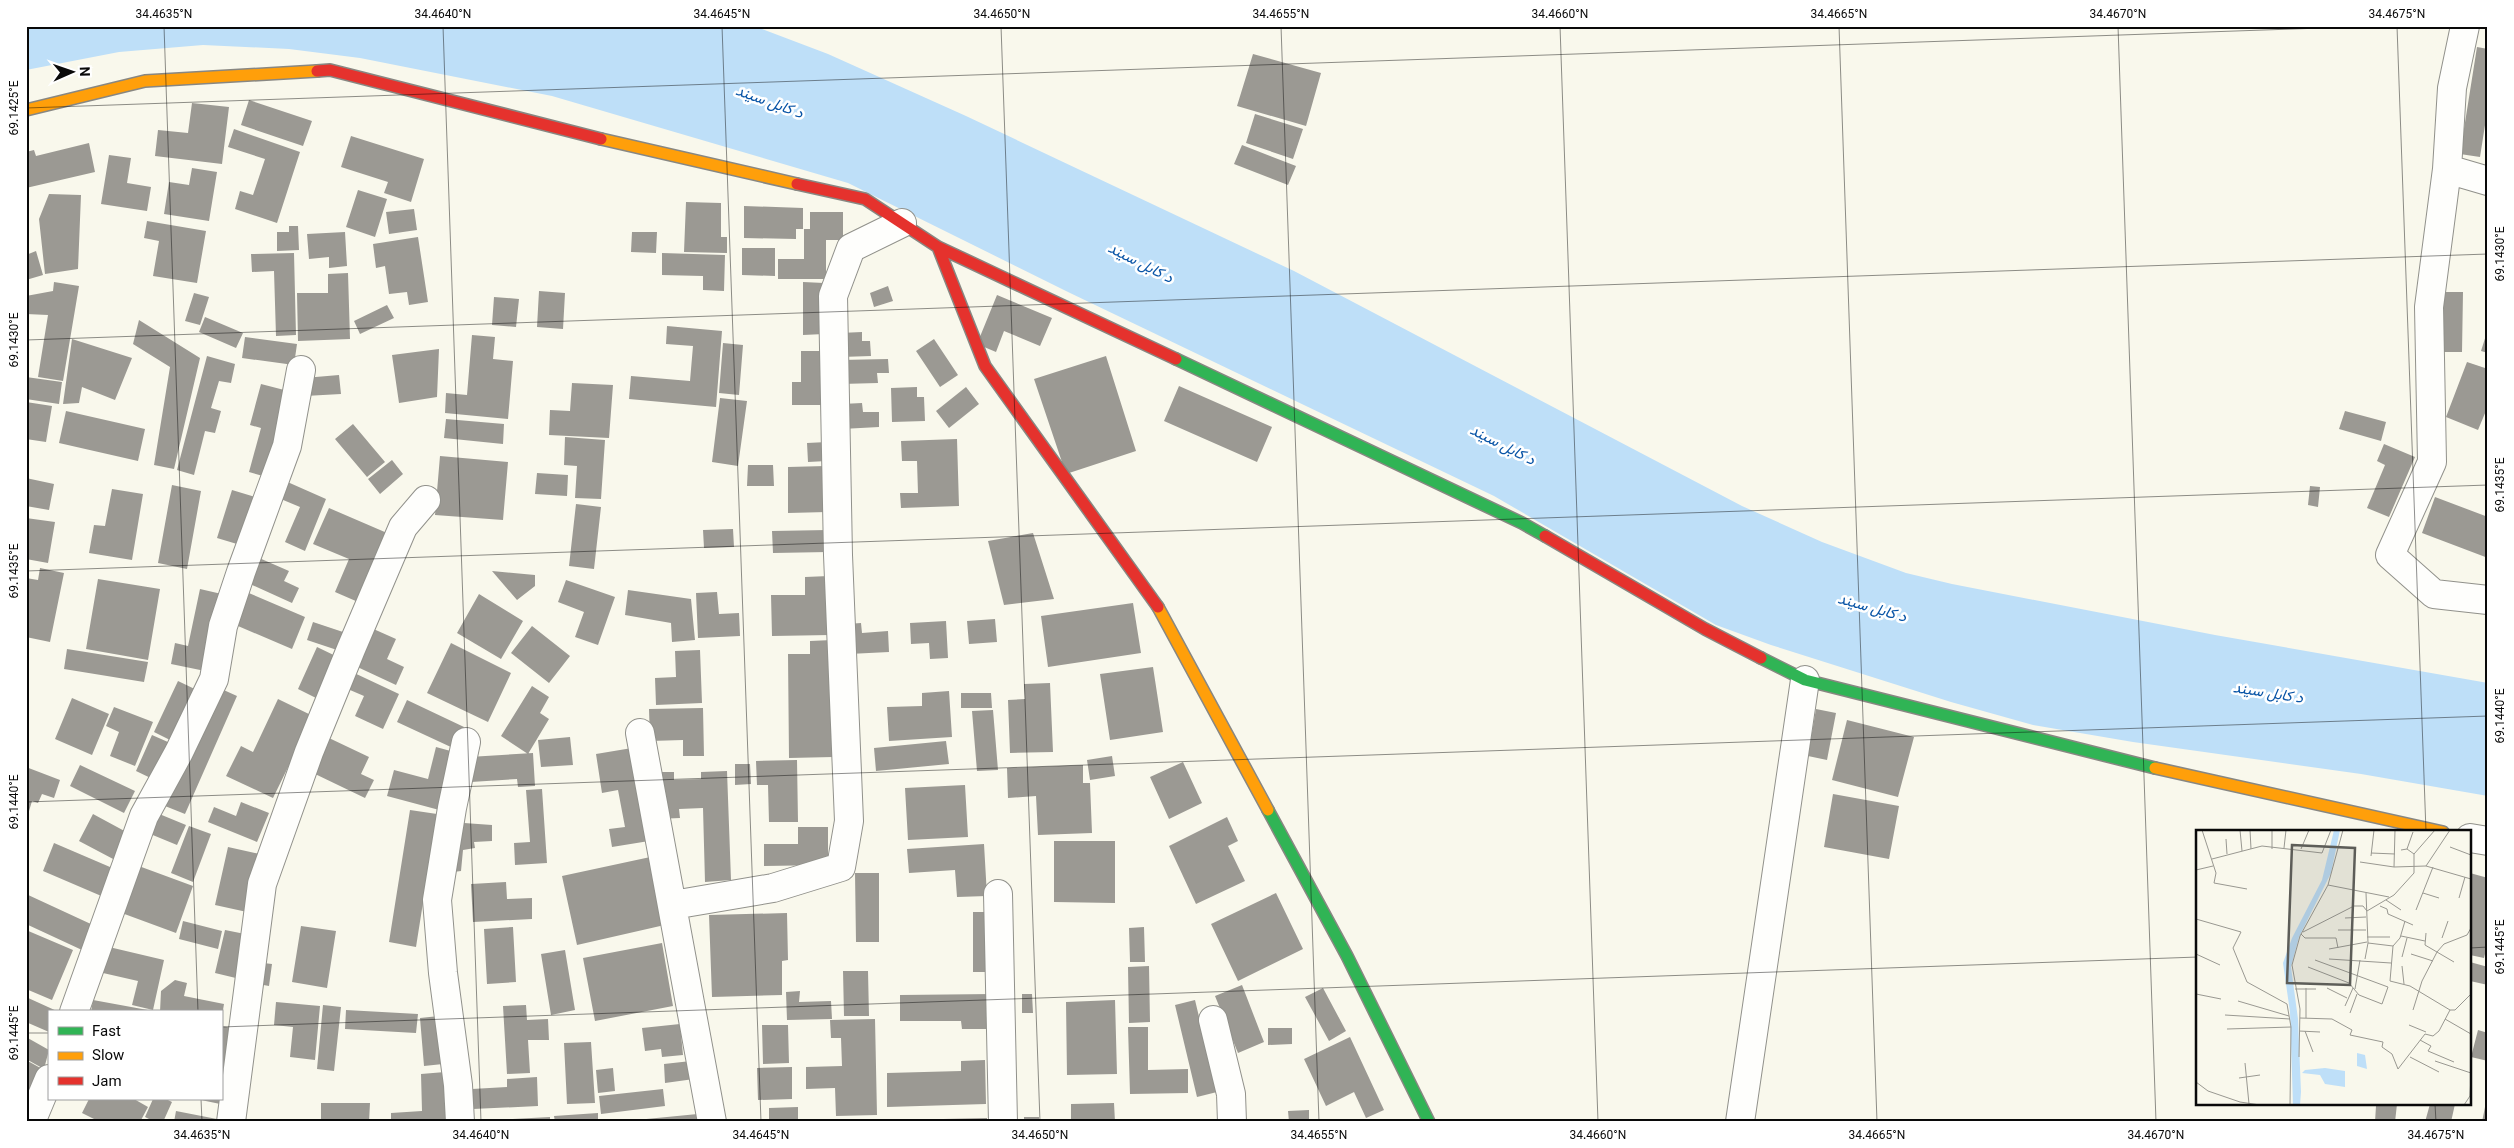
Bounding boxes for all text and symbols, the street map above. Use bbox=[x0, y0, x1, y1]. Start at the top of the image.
text: 34.4635°N bbox=[136, 6, 192, 24]
text: 34.4640°N bbox=[415, 6, 471, 24]
text: 34.4645°N bbox=[694, 6, 750, 24]
text: 34.4650°N bbox=[974, 6, 1030, 24]
text: 34.4655°N bbox=[1253, 6, 1309, 24]
text: 34.4660°N bbox=[1532, 6, 1588, 24]
text: 34.4665°N bbox=[1811, 6, 1867, 24]
text: 34.4670°N bbox=[2090, 6, 2146, 24]
text: 34.4675°N bbox=[2369, 6, 2425, 24]
north arrow bbox=[48, 48, 98, 98]
text: N bbox=[72, 66, 94, 77]
text: 69.1425°E bbox=[6, 80, 24, 136]
water label: د کابل سيند bbox=[732, 80, 807, 126]
text: 69.1430°E bbox=[2492, 226, 2510, 282]
water label: د کابل سيند bbox=[1103, 238, 1177, 291]
text: 69.1430°E bbox=[6, 312, 24, 368]
water label: د کابل سيند bbox=[1465, 420, 1539, 473]
text: 69.1435°E bbox=[2492, 457, 2510, 513]
text: 69.1435°E bbox=[6, 543, 24, 599]
water label: د کابل سيند bbox=[1835, 588, 1910, 630]
water label: د کابل سيند bbox=[2231, 677, 2305, 711]
text: 69.1440°E bbox=[2492, 688, 2510, 744]
text: 69.1440°E bbox=[6, 774, 24, 830]
inset map bbox=[2196, 830, 2472, 1106]
text: 69.1445°E bbox=[2492, 919, 2510, 975]
text: 69.1445°E bbox=[6, 1005, 24, 1061]
legend bbox=[48, 1010, 222, 1100]
text: Fast bbox=[92, 1021, 121, 1044]
text: Slow bbox=[92, 1045, 124, 1068]
text: Jam bbox=[92, 1071, 122, 1094]
text: 34.4635°N bbox=[174, 1127, 230, 1145]
text: 34.4640°N bbox=[453, 1127, 509, 1145]
text: 34.4645°N bbox=[733, 1127, 789, 1145]
text: 34.4650°N bbox=[1012, 1127, 1068, 1145]
text: 34.4655°N bbox=[1291, 1127, 1347, 1145]
text: 34.4660°N bbox=[1570, 1127, 1626, 1145]
text: 34.4665°N bbox=[1849, 1127, 1905, 1145]
text: 34.4670°N bbox=[2128, 1127, 2184, 1145]
text: 34.4675°N bbox=[2408, 1127, 2464, 1145]

